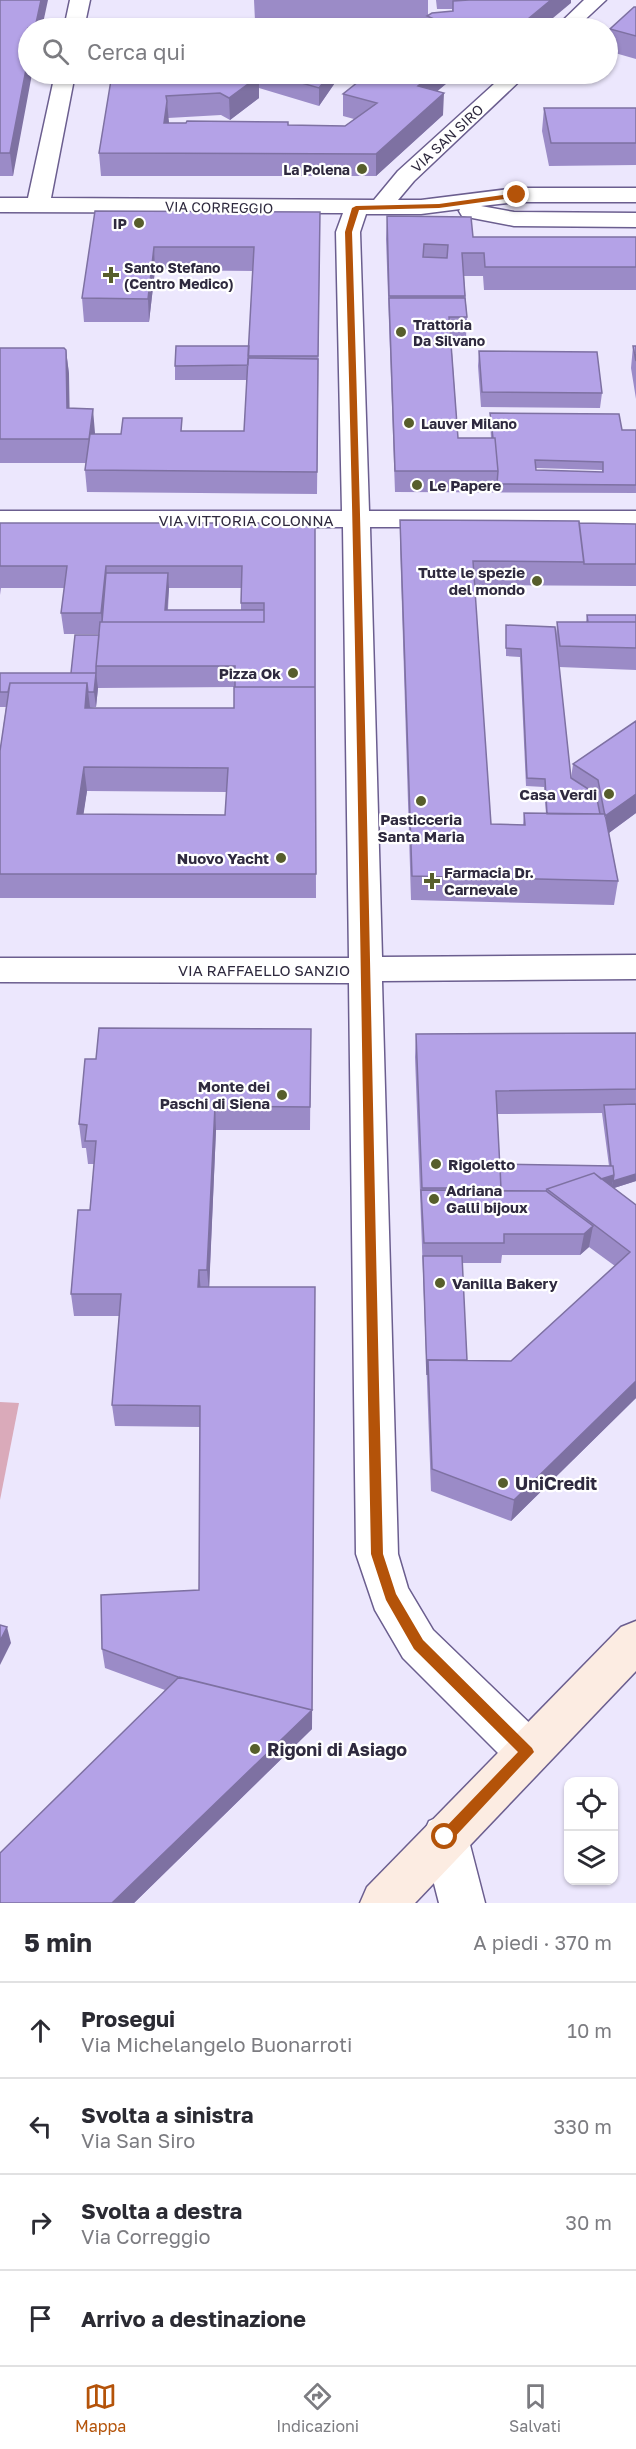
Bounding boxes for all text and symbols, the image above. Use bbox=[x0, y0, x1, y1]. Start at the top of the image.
search box bbox=[18, 18, 618, 84]
icon: search bbox=[39, 35, 72, 68]
text: Cerca qui bbox=[87, 38, 186, 65]
street label: VIA SAN SIRO bbox=[407, 100, 487, 176]
place label: La Polena bbox=[283, 161, 350, 178]
marker: La Polena bbox=[355, 162, 369, 176]
route end bbox=[503, 181, 529, 207]
street label: VIA CORREGGIO bbox=[165, 198, 273, 216]
place label: IP bbox=[113, 215, 127, 232]
marker: IP bbox=[132, 216, 146, 230]
place label: Santo Stefano (Centro Medico) bbox=[124, 259, 234, 292]
marker: Santo Stefano (Centro Medico) bbox=[102, 266, 120, 284]
place label: Trattoria Da Silvano bbox=[413, 316, 485, 349]
marker: Trattoria Da Silvano bbox=[394, 325, 408, 339]
place label: Lauver Milano bbox=[421, 415, 517, 432]
marker: Lauver Milano bbox=[402, 416, 416, 430]
place label: Le Papere bbox=[429, 476, 501, 494]
marker: Le Papere bbox=[410, 478, 424, 492]
street label: VIA VITTORIA COLONNA bbox=[158, 511, 334, 529]
place label: Tutte le spezie del mondo bbox=[418, 563, 525, 598]
marker: Tutte le spezie del mondo bbox=[530, 574, 544, 588]
place label: Pizza Ok bbox=[219, 664, 281, 682]
marker: Pizza Ok bbox=[286, 666, 300, 680]
place label: Casa Verdi bbox=[519, 785, 597, 803]
marker: Casa Verdi bbox=[602, 787, 616, 801]
marker: Pasticceria Santa Maria bbox=[414, 794, 428, 808]
place label: Pasticceria Santa Maria bbox=[378, 810, 465, 845]
place label: Nuovo Yacht bbox=[177, 849, 269, 867]
marker: Nuovo Yacht bbox=[274, 851, 288, 865]
place label: Farmacia Dr. Carnevale bbox=[444, 863, 534, 898]
marker: Farmacia Dr. Carnevale bbox=[425, 874, 439, 888]
street label: VIA RAFFAELLO SANZIO bbox=[178, 961, 350, 979]
place label: Monte dei Paschi di Siena bbox=[160, 1077, 270, 1112]
marker: Monte dei Paschi di Siena bbox=[275, 1088, 289, 1102]
place label: Rigoletto bbox=[448, 1155, 515, 1173]
marker: Rigoletto bbox=[429, 1157, 443, 1171]
place label: Adriana Galli bijoux bbox=[446, 1181, 528, 1216]
marker: Adriana Galli bijoux bbox=[427, 1192, 441, 1206]
place label: Vanilla Bakery bbox=[452, 1274, 558, 1292]
marker: Vanilla Bakery bbox=[433, 1276, 447, 1290]
place label: UniCredit bbox=[515, 1472, 597, 1494]
marker: UniCredit bbox=[496, 1476, 510, 1490]
place label: Rigoni di Asiago bbox=[267, 1738, 407, 1760]
marker: Rigoni di Asiago bbox=[248, 1742, 262, 1756]
map controls bbox=[564, 1777, 618, 1885]
button: locate bbox=[564, 1777, 618, 1831]
route start bbox=[431, 1823, 457, 1849]
button: layers bbox=[564, 1831, 618, 1885]
text: 5 min bbox=[24, 1927, 92, 1958]
text: A piedi · 370 m bbox=[473, 1930, 612, 1954]
text: Prosegui bbox=[81, 2005, 175, 2032]
icon: ahead bbox=[24, 2014, 57, 2047]
text: 10 m bbox=[567, 2018, 612, 2042]
text: Via Michelangelo Buonarroti bbox=[81, 2032, 352, 2056]
text: Svolta a sinistra bbox=[81, 2101, 253, 2128]
icon: left bbox=[24, 2110, 57, 2143]
text: 330 m bbox=[554, 2114, 612, 2138]
text: Via San Siro bbox=[81, 2128, 195, 2152]
text: Svolta a destra bbox=[81, 2197, 242, 2224]
icon: right bbox=[24, 2206, 57, 2239]
text: 30 m bbox=[565, 2210, 612, 2234]
text: Via Correggio bbox=[81, 2224, 211, 2248]
icon: arrive bbox=[24, 2302, 57, 2335]
text: Arrivo a destinazione bbox=[81, 2305, 306, 2332]
tab: Mappa bbox=[75, 2380, 126, 2436]
tab: Indicazioni bbox=[276, 2380, 359, 2436]
tab: Salvati bbox=[509, 2380, 561, 2436]

